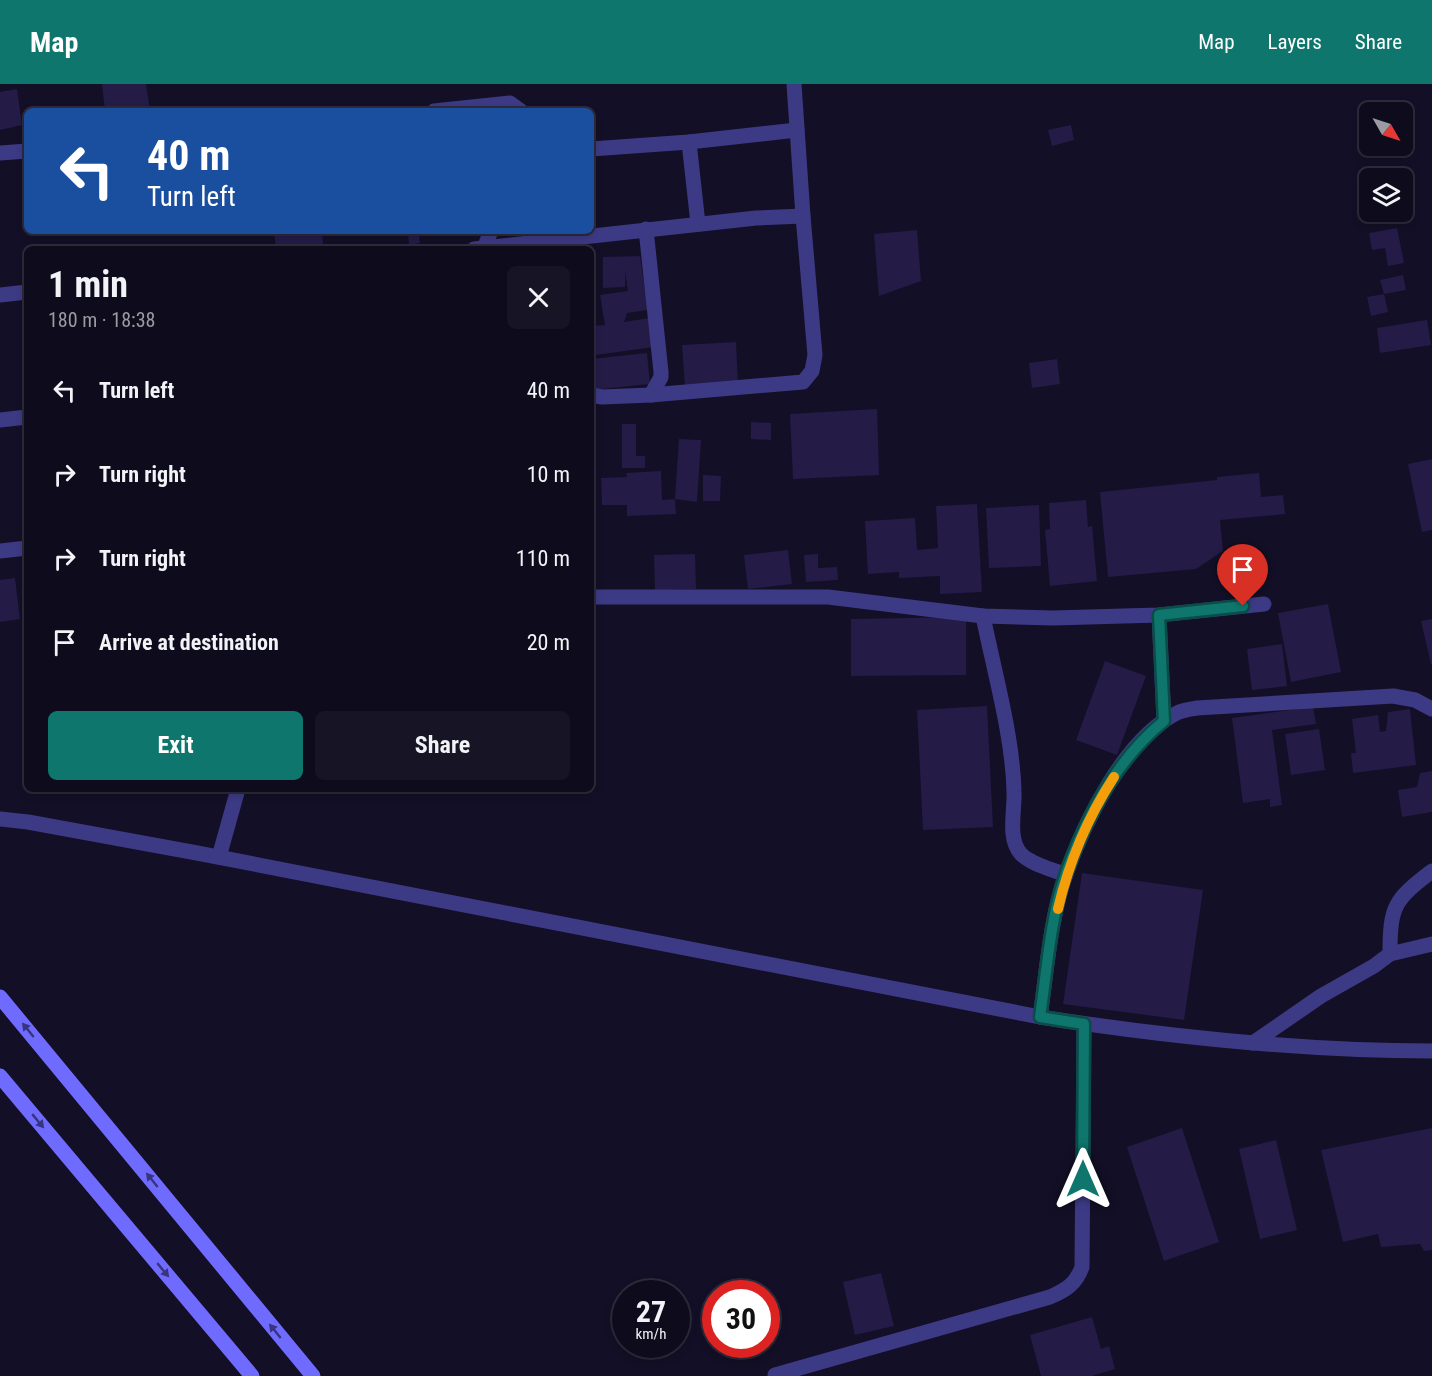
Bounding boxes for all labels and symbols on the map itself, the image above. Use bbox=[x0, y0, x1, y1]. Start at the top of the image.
north arrow bbox=[1359, 102, 1413, 156]
pin bbox=[1217, 544, 1268, 606]
one-way arrow bbox=[21, 1022, 34, 1038]
one-way arrow bbox=[31, 1113, 44, 1129]
position arrow bbox=[1051, 1147, 1115, 1211]
one-way arrow bbox=[145, 1172, 158, 1188]
one-way arrow bbox=[156, 1262, 169, 1277]
speed limit sign: 30 bbox=[702, 1280, 780, 1358]
one-way arrow bbox=[269, 1323, 282, 1339]

